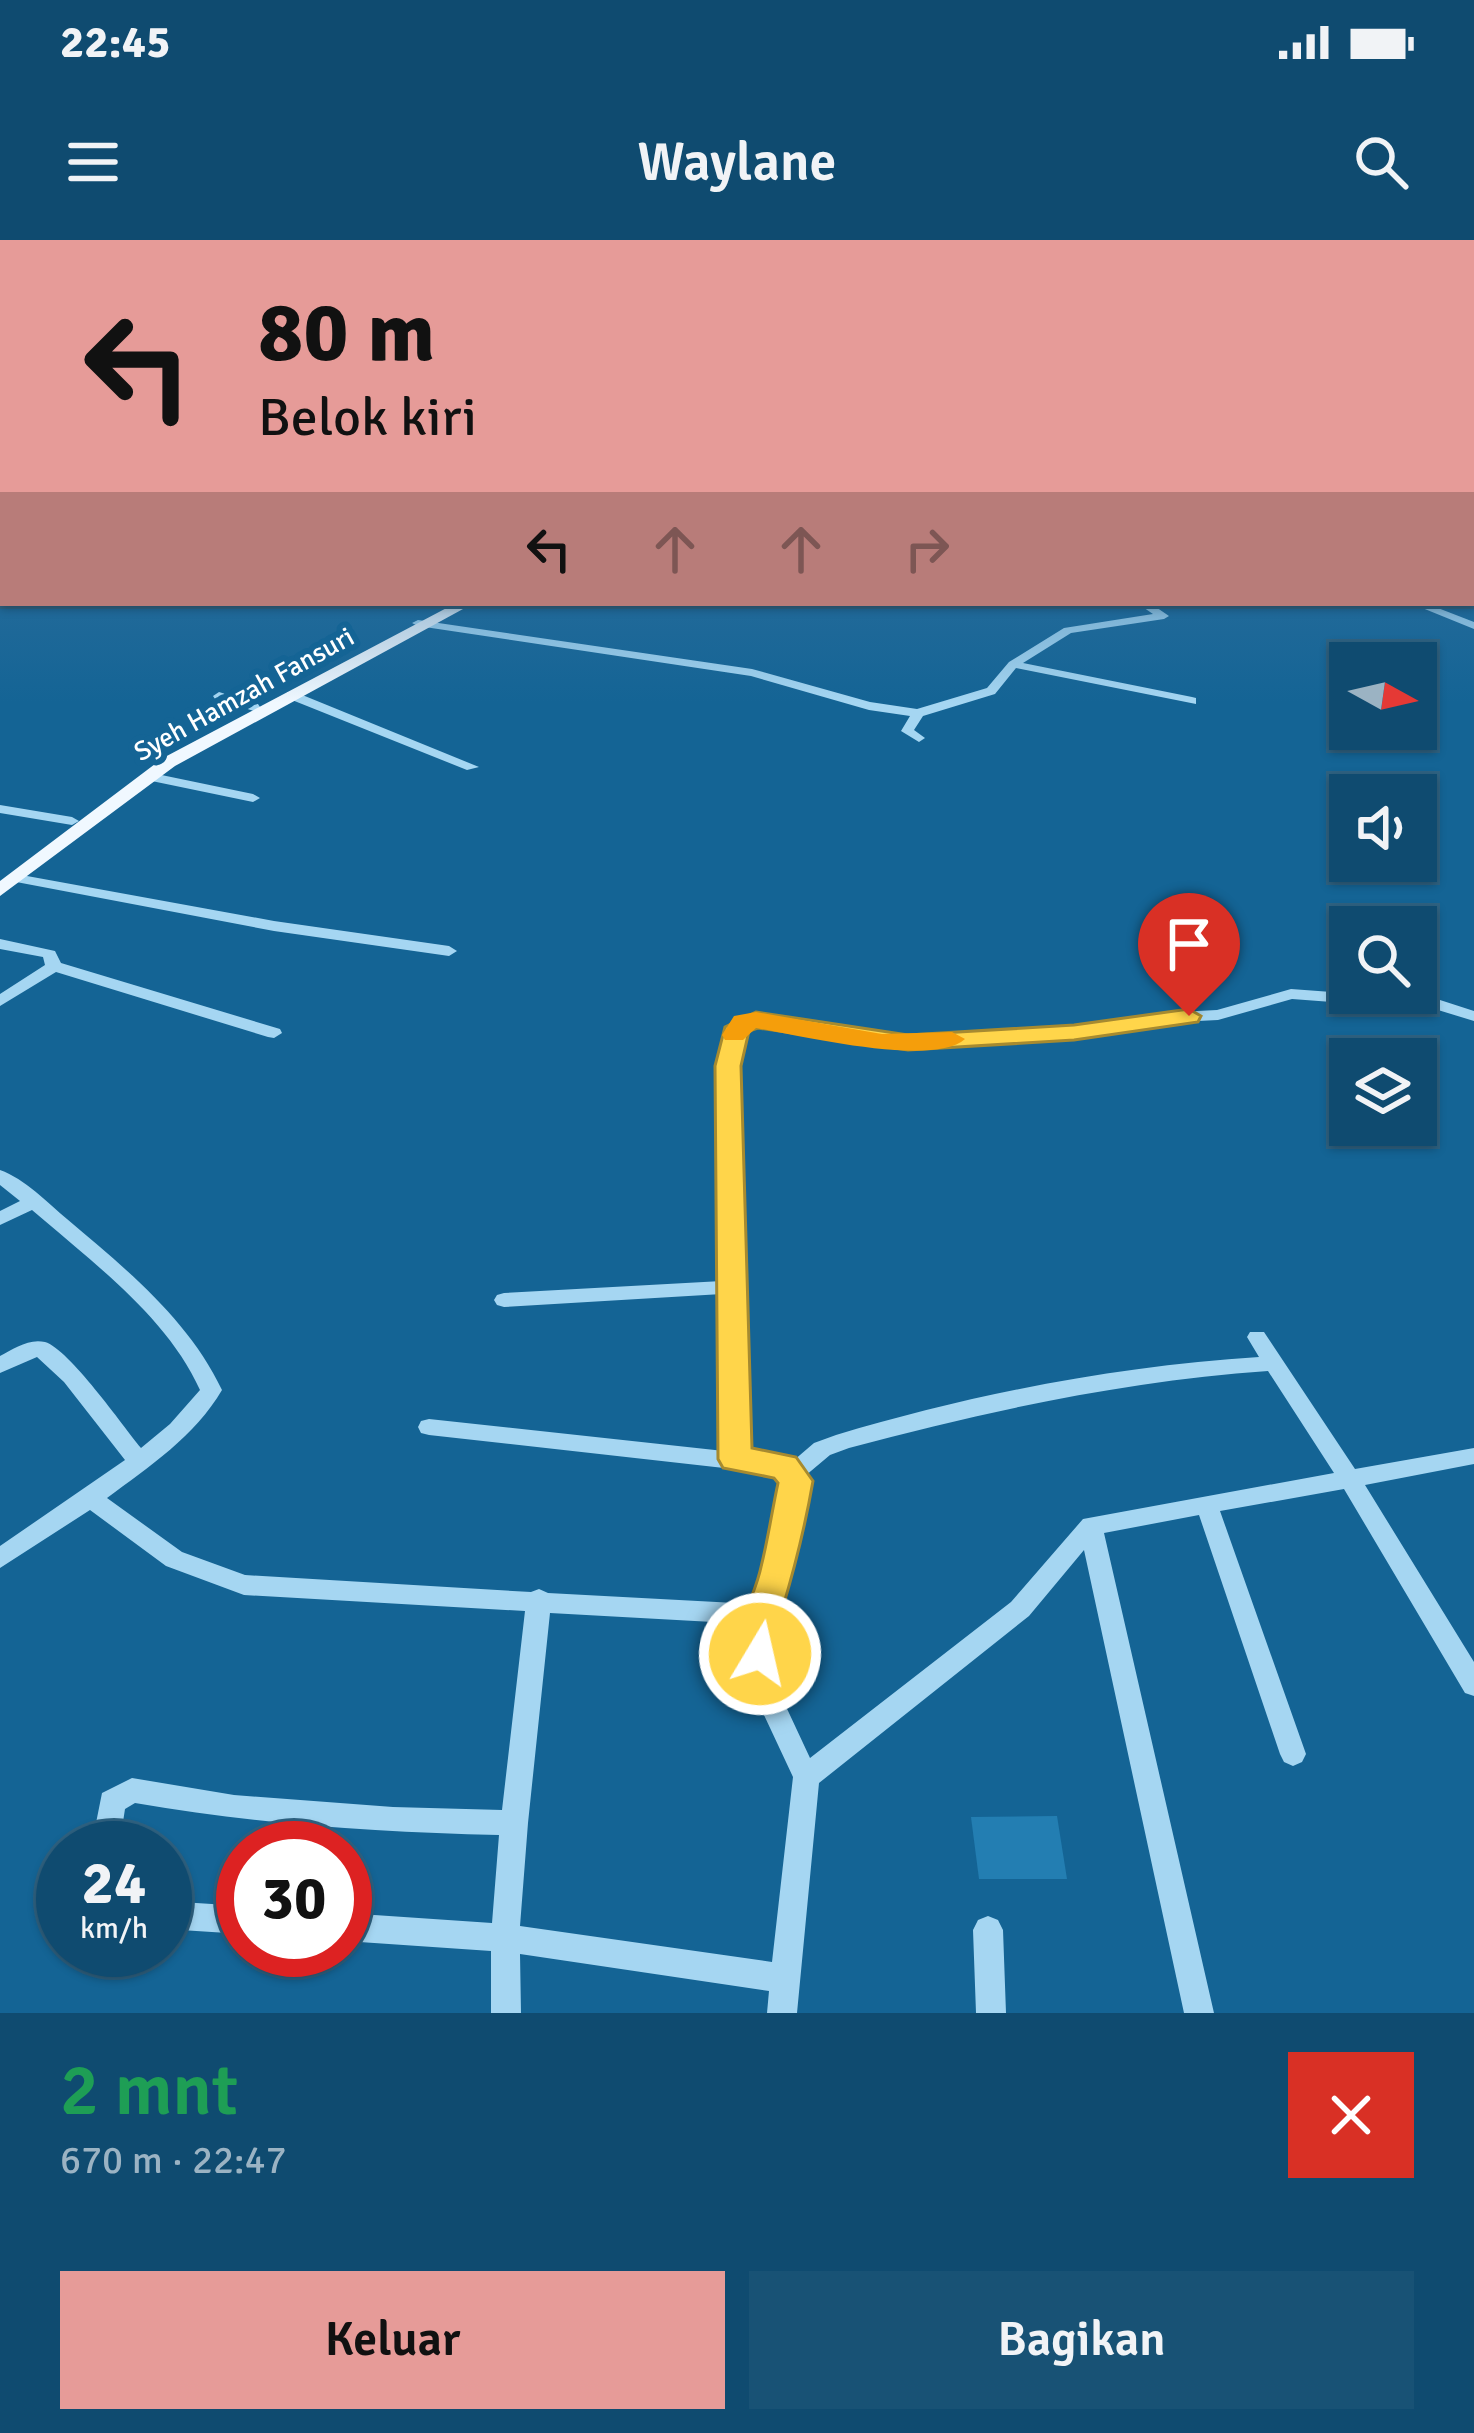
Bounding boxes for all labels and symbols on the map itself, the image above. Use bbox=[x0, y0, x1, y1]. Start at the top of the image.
street label: Syeh Hamzah Fansuri bbox=[128, 620, 360, 769]
north arrow bbox=[1329, 642, 1437, 750]
pin bbox=[1138, 893, 1240, 1016]
position arrow bbox=[697, 1591, 823, 1717]
speed limit sign: 30 bbox=[216, 1821, 372, 1977]

